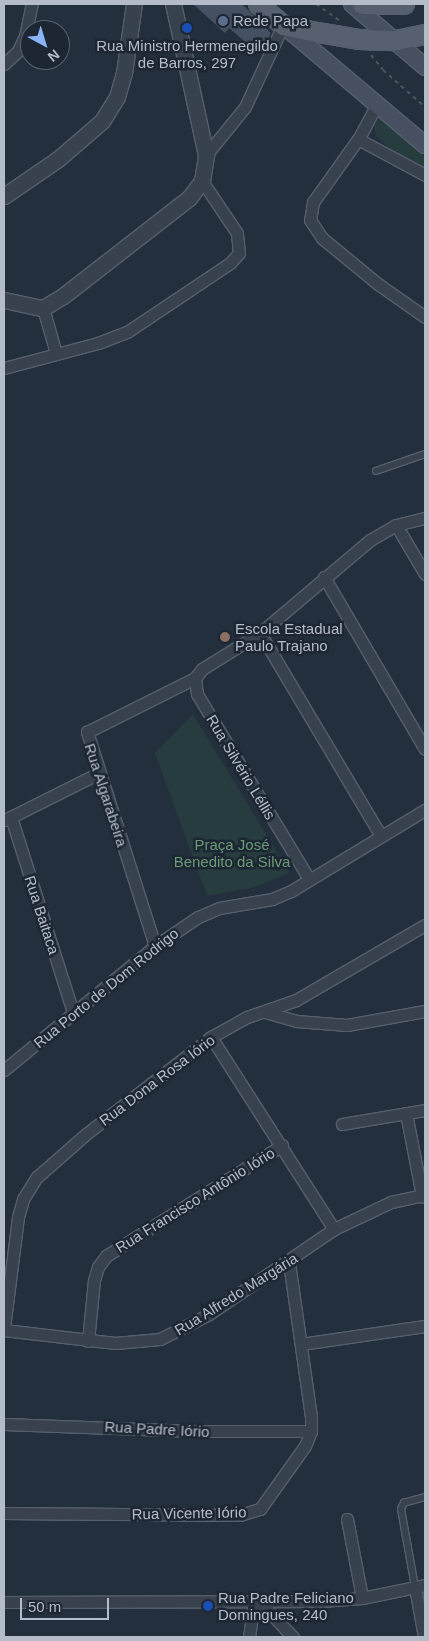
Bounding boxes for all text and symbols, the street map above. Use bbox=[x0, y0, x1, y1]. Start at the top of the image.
place label: Rede Papa bbox=[233, 12, 308, 30]
marker: Rede Papa bbox=[217, 15, 229, 27]
north arrow bbox=[20, 20, 70, 70]
marker: Rua Ministro Hermenegildo de Barros, 297 bbox=[181, 22, 193, 34]
place label: Rua Ministro Hermenegildo de Barros, 297 bbox=[96, 36, 278, 71]
text: N bbox=[45, 46, 63, 65]
place label: Escola Estadual Paulo Trajano bbox=[235, 619, 343, 654]
marker: Escola Estadual Paulo Trajano bbox=[219, 631, 231, 643]
street label: Rua Silvério Léllis bbox=[203, 711, 279, 823]
street label: Rua Algarabeira bbox=[81, 741, 131, 849]
park label: Praça José Benedito da Silva bbox=[174, 835, 290, 870]
street label: Rua Baitaca bbox=[21, 873, 63, 957]
street label: Rua Porto de Dom Rodrigo bbox=[30, 924, 182, 1052]
street label: Rua Dona Rosa Iório bbox=[96, 1031, 218, 1129]
street label: Rua Francisco Antônio Iório bbox=[112, 1143, 278, 1257]
street label: Rua Alfredo Margária bbox=[171, 1249, 301, 1339]
street label: Rua Padre Iório bbox=[104, 1417, 210, 1441]
street label: Rua Vicente Iório bbox=[131, 1503, 247, 1523]
scale bar bbox=[22, 1588, 111, 1620]
place label: Rua Padre Feliciano Domingues, 240 bbox=[218, 1588, 354, 1623]
text: 50 m bbox=[28, 1598, 61, 1615]
marker: Rua Padre Feliciano Domingues, 240 bbox=[202, 1600, 214, 1612]

